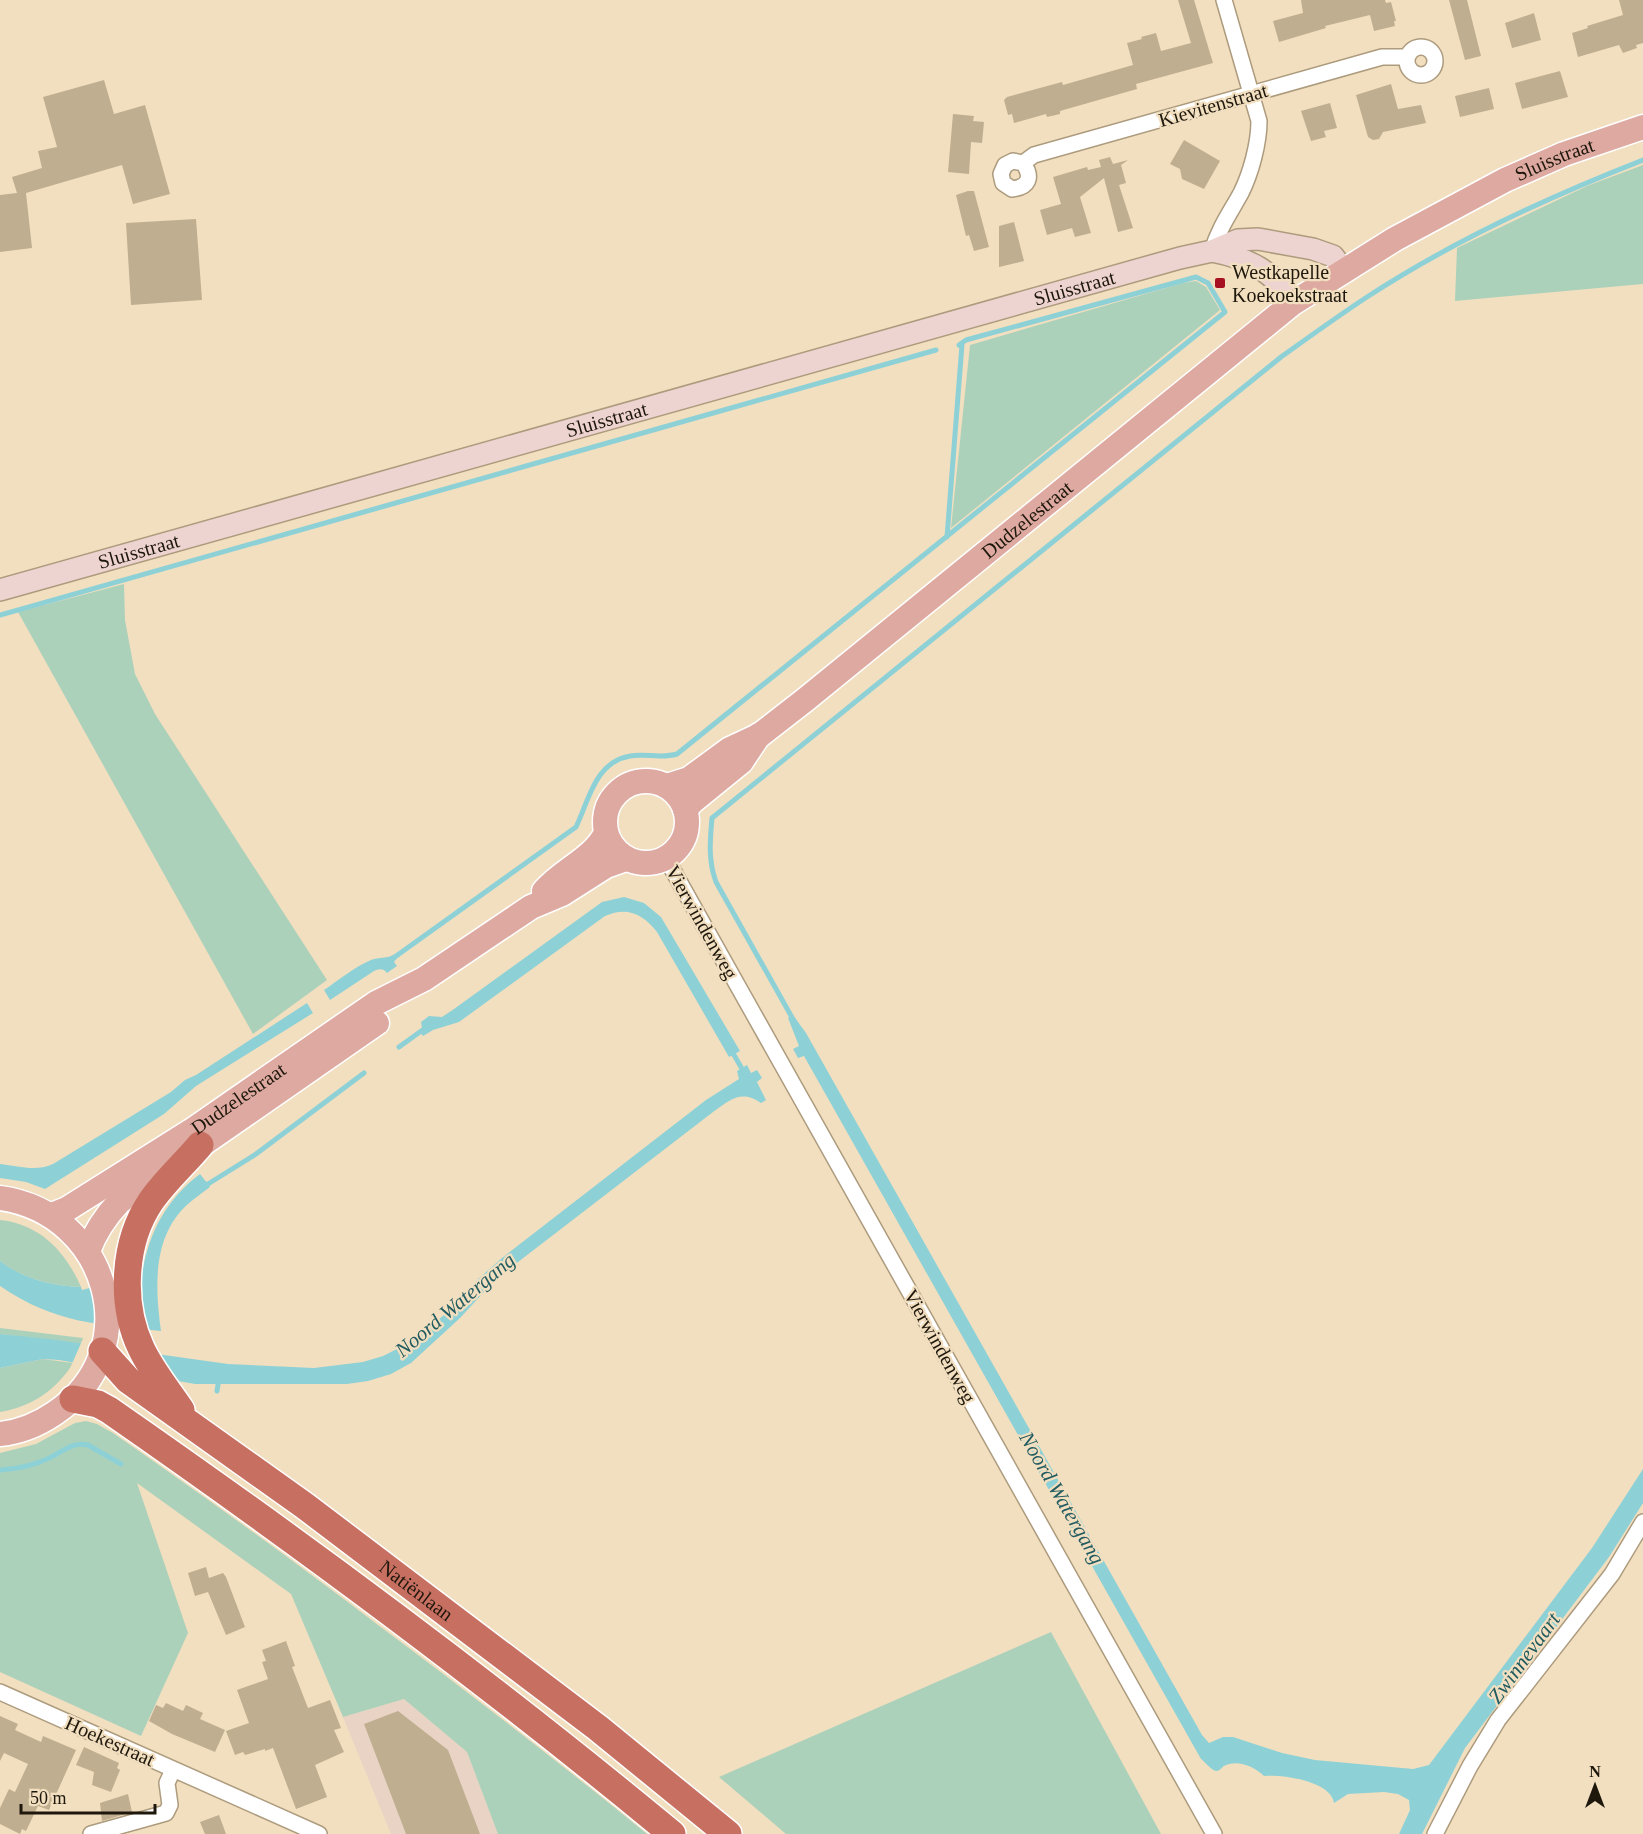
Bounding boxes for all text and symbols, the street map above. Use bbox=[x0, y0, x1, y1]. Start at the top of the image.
street label: Kievitenstraat bbox=[1156, 79, 1270, 131]
street label: Sluisstraat bbox=[1512, 133, 1597, 185]
place label: Westkapelle Koekoekstraat bbox=[1232, 261, 1348, 306]
street label: Sluisstraat bbox=[1031, 266, 1118, 310]
marker: Westkapelle Koekoekstraat bbox=[1213, 276, 1227, 290]
street label: Sluisstraat bbox=[563, 397, 650, 441]
street label: Dudzelestraat bbox=[977, 476, 1077, 563]
street label: Sluisstraat bbox=[95, 529, 182, 573]
street label: Vierwindenweg bbox=[661, 861, 742, 983]
street label: Dudzelestraat bbox=[187, 1058, 290, 1139]
water label: Noord Watergang bbox=[390, 1248, 520, 1363]
street label: Vierwindenweg bbox=[899, 1285, 980, 1407]
water label: Noord Watergang bbox=[1014, 1427, 1110, 1568]
street label: Natiënlaan bbox=[375, 1555, 458, 1625]
water label: Zwinnevaart bbox=[1483, 1607, 1566, 1708]
street label: Hoekestraat bbox=[62, 1712, 159, 1771]
north arrow bbox=[1565, 1756, 1625, 1816]
text: N bbox=[1589, 1763, 1601, 1780]
scale bar bbox=[21, 1777, 154, 1815]
text: 50 m bbox=[30, 1788, 67, 1808]

